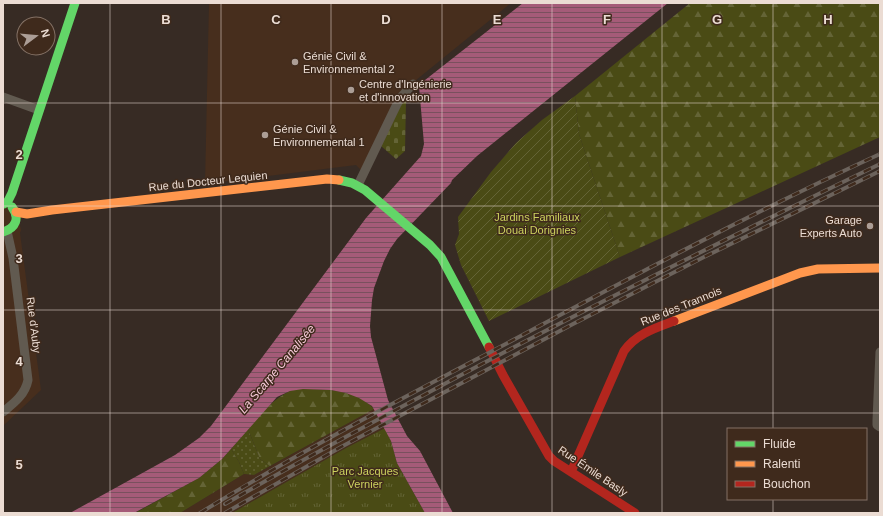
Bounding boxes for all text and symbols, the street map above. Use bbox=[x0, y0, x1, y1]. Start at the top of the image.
text: B bbox=[161, 12, 171, 27]
text: C bbox=[271, 12, 281, 27]
text: D bbox=[381, 12, 391, 27]
text: E bbox=[493, 12, 502, 27]
text: F bbox=[603, 12, 611, 27]
text: G bbox=[712, 12, 722, 27]
text: H bbox=[823, 12, 833, 27]
north arrow bbox=[16, 16, 56, 56]
text: N bbox=[39, 28, 52, 39]
place label: Génie Civil & Environnemental 2 bbox=[303, 50, 395, 75]
marker: Génie Civil & Environnemental 2 bbox=[290, 57, 300, 67]
place label: Centre d'Ingénierie et d'innovation bbox=[359, 78, 452, 103]
marker: Centre d'Ingénierie et d'innovation bbox=[346, 85, 356, 95]
place label: Génie Civil & Environnemental 1 bbox=[273, 123, 365, 148]
marker: Génie Civil & Environnemental 1 bbox=[260, 130, 270, 140]
text: 2 bbox=[15, 147, 23, 162]
street label: Rue du Docteur Lequien bbox=[148, 169, 268, 193]
park label: Jardins Familiaux Douai Dorignies bbox=[494, 211, 580, 236]
place label: Garage Experts Auto bbox=[800, 214, 862, 239]
marker: Garage Experts Auto bbox=[865, 221, 875, 231]
text: 3 bbox=[15, 251, 23, 266]
street label: Rue des Trannois bbox=[639, 284, 724, 328]
street label: Rue d'Auby bbox=[25, 296, 43, 354]
water label: La Scarpe Canalisée bbox=[236, 322, 318, 416]
text: 4 bbox=[15, 354, 23, 369]
legend bbox=[727, 428, 867, 500]
text: Fluide bbox=[763, 437, 796, 451]
street label: Rue Émile Basly bbox=[556, 443, 630, 499]
text: 5 bbox=[15, 457, 23, 472]
text: Ralenti bbox=[763, 457, 800, 471]
park label: Parc Jacques Vernier bbox=[332, 465, 399, 490]
text: Bouchon bbox=[763, 477, 810, 491]

